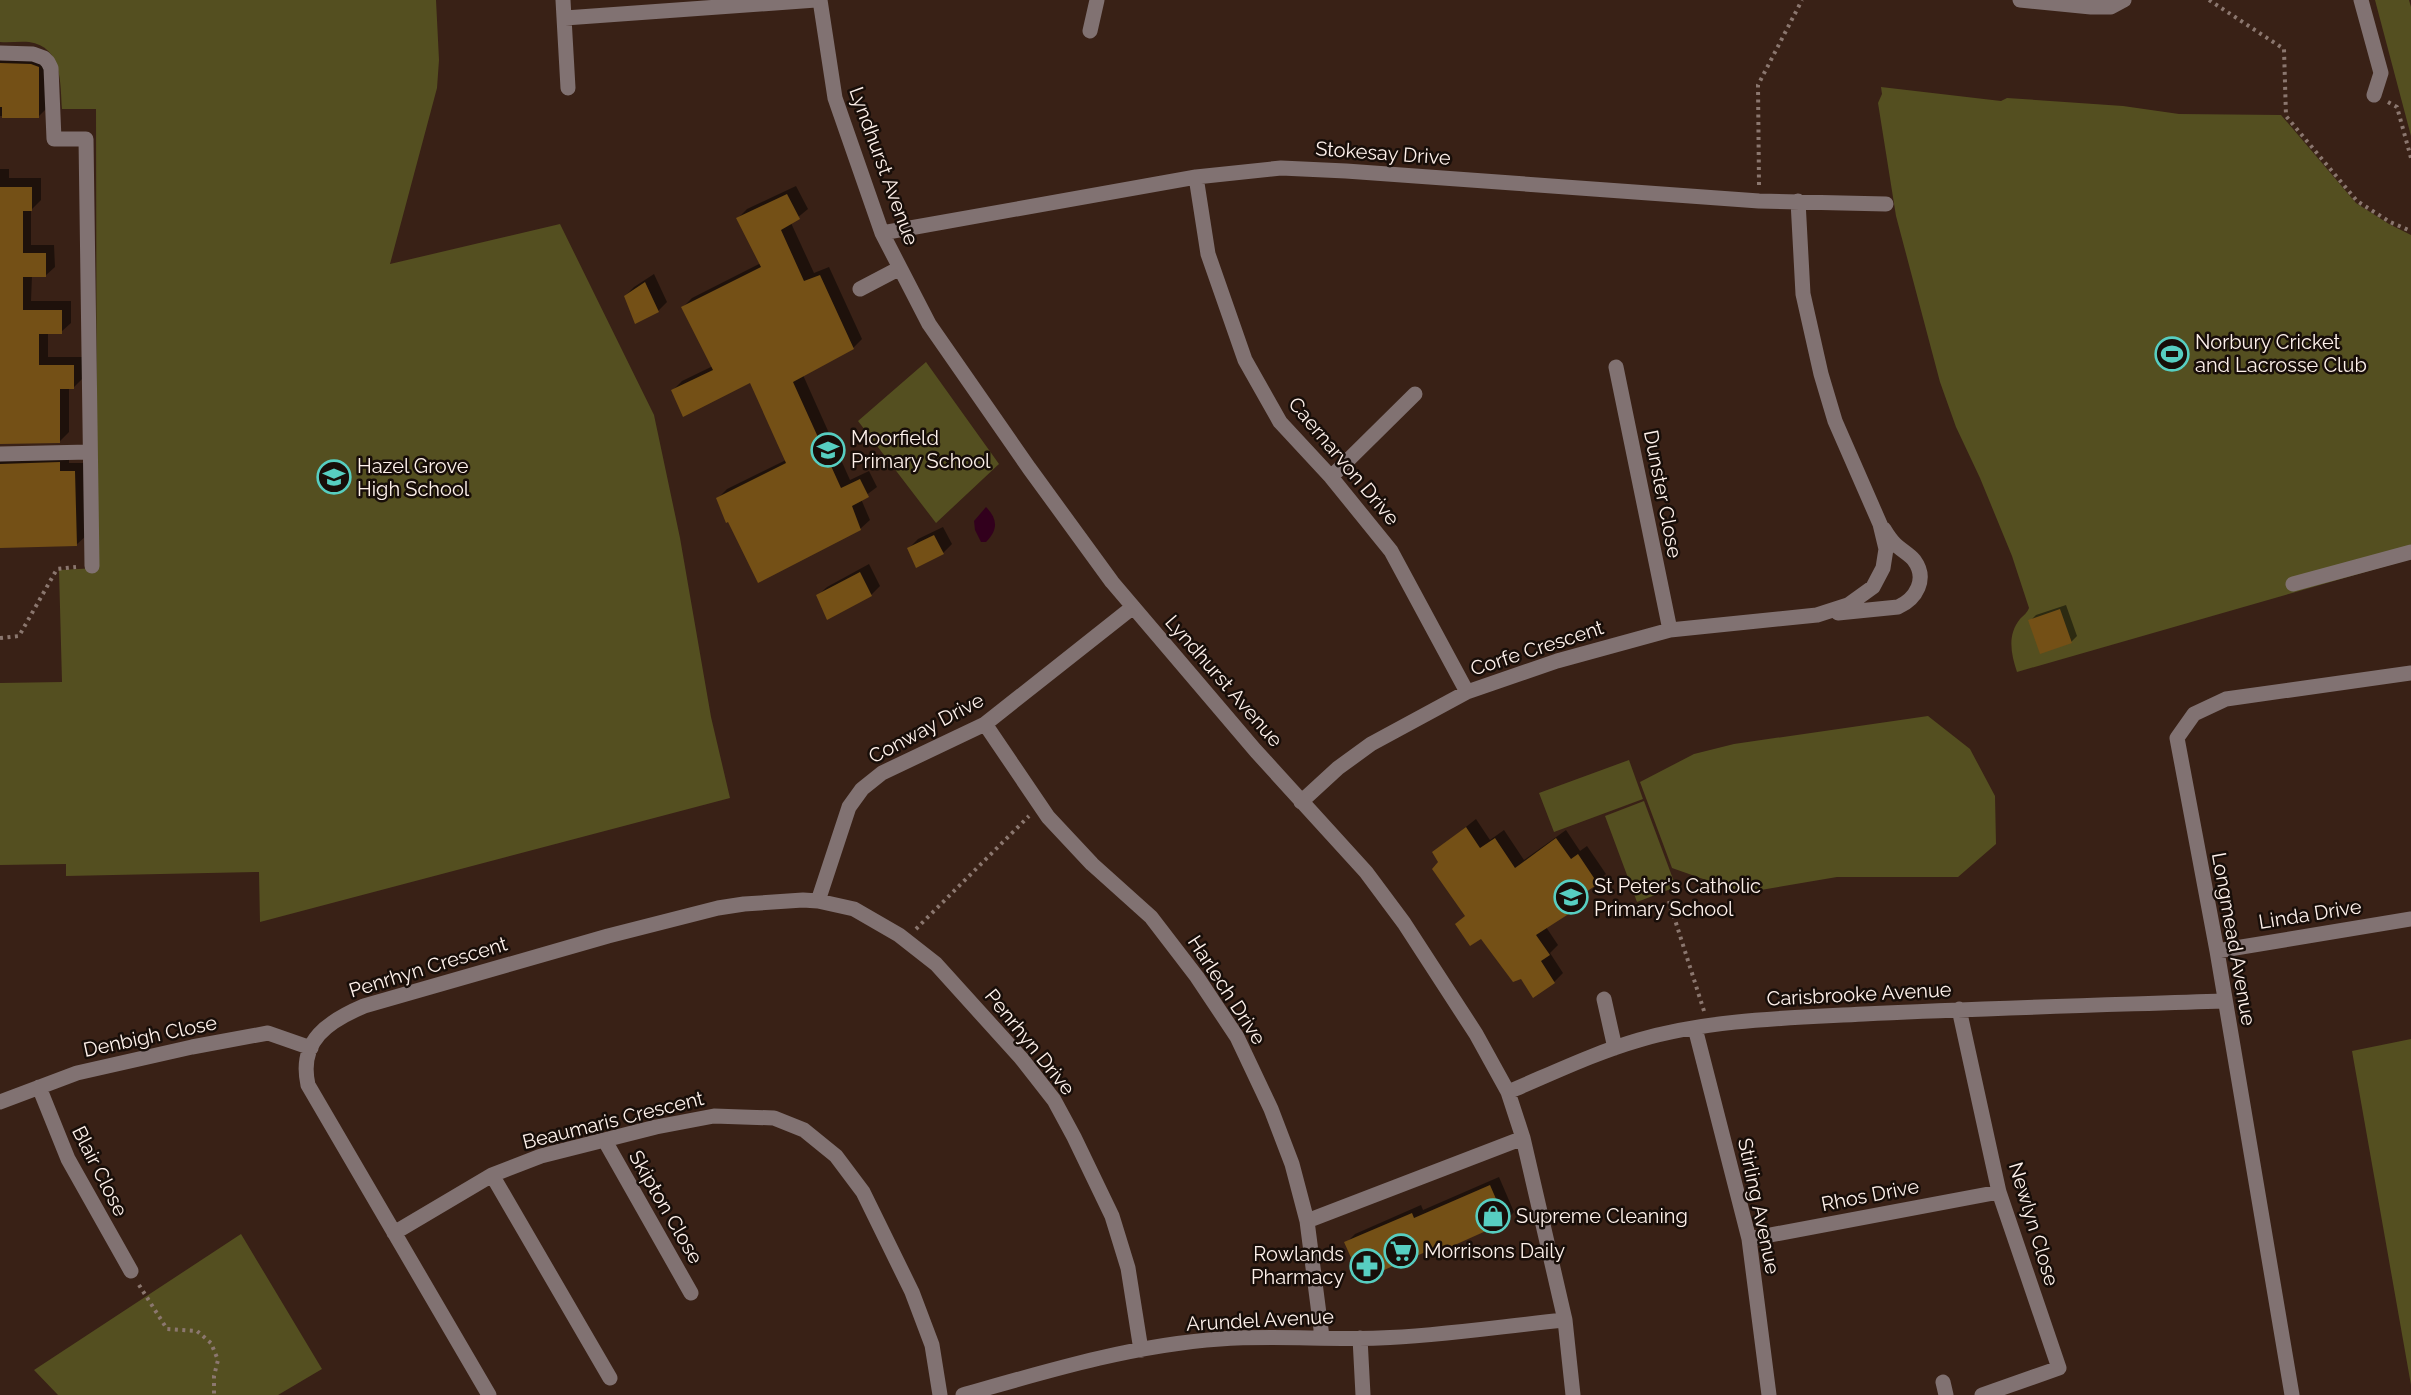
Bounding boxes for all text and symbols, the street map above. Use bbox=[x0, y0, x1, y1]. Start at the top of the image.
street label: Lyndhurst Avenue bbox=[844, 84, 924, 249]
street label: Stokesay Drive bbox=[1315, 136, 1452, 170]
place label: Norbury Cricket and Lacrosse Club bbox=[2195, 330, 2367, 377]
sports icon: Norbury Cricket and Lacrosse Club bbox=[2154, 336, 2190, 372]
street label: Caernarvon Drive bbox=[1283, 392, 1405, 530]
place label: Moorfield Primary School bbox=[851, 426, 991, 473]
street label: Dunster Close bbox=[1639, 428, 1687, 560]
school or university icon: Moorfield Primary School bbox=[810, 432, 846, 468]
place label: Hazel Grove High School bbox=[357, 454, 470, 501]
school or university icon: Hazel Grove High School bbox=[316, 459, 352, 495]
street label: Lyndhurst Avenue bbox=[1160, 610, 1288, 752]
street label: Corfe Crescent bbox=[1467, 615, 1607, 681]
street label: Conway Drive bbox=[864, 688, 988, 768]
street label: Longmead Avenue bbox=[2207, 851, 2261, 1028]
place label: St Peter's Catholic Primary School bbox=[1594, 874, 1761, 921]
school or university icon: St Peter's Catholic Primary School bbox=[1553, 879, 1589, 915]
street label: Linda Drive bbox=[2257, 894, 2363, 934]
street label: Penrhyn Crescent bbox=[346, 931, 510, 1003]
street label: Harlech Drive bbox=[1183, 931, 1271, 1049]
street label: Carisbrooke Avenue bbox=[1766, 977, 1952, 1011]
street label: Penrhyn Drive bbox=[980, 984, 1080, 1100]
street label: Denbigh Close bbox=[81, 1010, 219, 1062]
street label: Beaumaris Crescent bbox=[520, 1086, 706, 1154]
street label: Blair Close bbox=[67, 1122, 133, 1220]
street label: Stirling Avenue bbox=[1733, 1136, 1785, 1276]
street label: Skipton Close bbox=[624, 1146, 708, 1268]
street label: Newlyn Close bbox=[2004, 1159, 2064, 1289]
street label: Rhos Drive bbox=[1819, 1174, 1921, 1216]
shop icon: Supreme Cleaning bbox=[1475, 1198, 1511, 1234]
place label: Supreme Cleaning bbox=[1516, 1204, 1688, 1228]
supermarket icon: Morrisons Daily bbox=[1383, 1233, 1419, 1269]
place label: Morrisons Daily bbox=[1424, 1239, 1565, 1263]
place label: Rowlands Pharmacy bbox=[1251, 1242, 1344, 1289]
pharmacy icon: Rowlands Pharmacy bbox=[1349, 1248, 1385, 1284]
street label: Arundel Avenue bbox=[1186, 1304, 1335, 1336]

